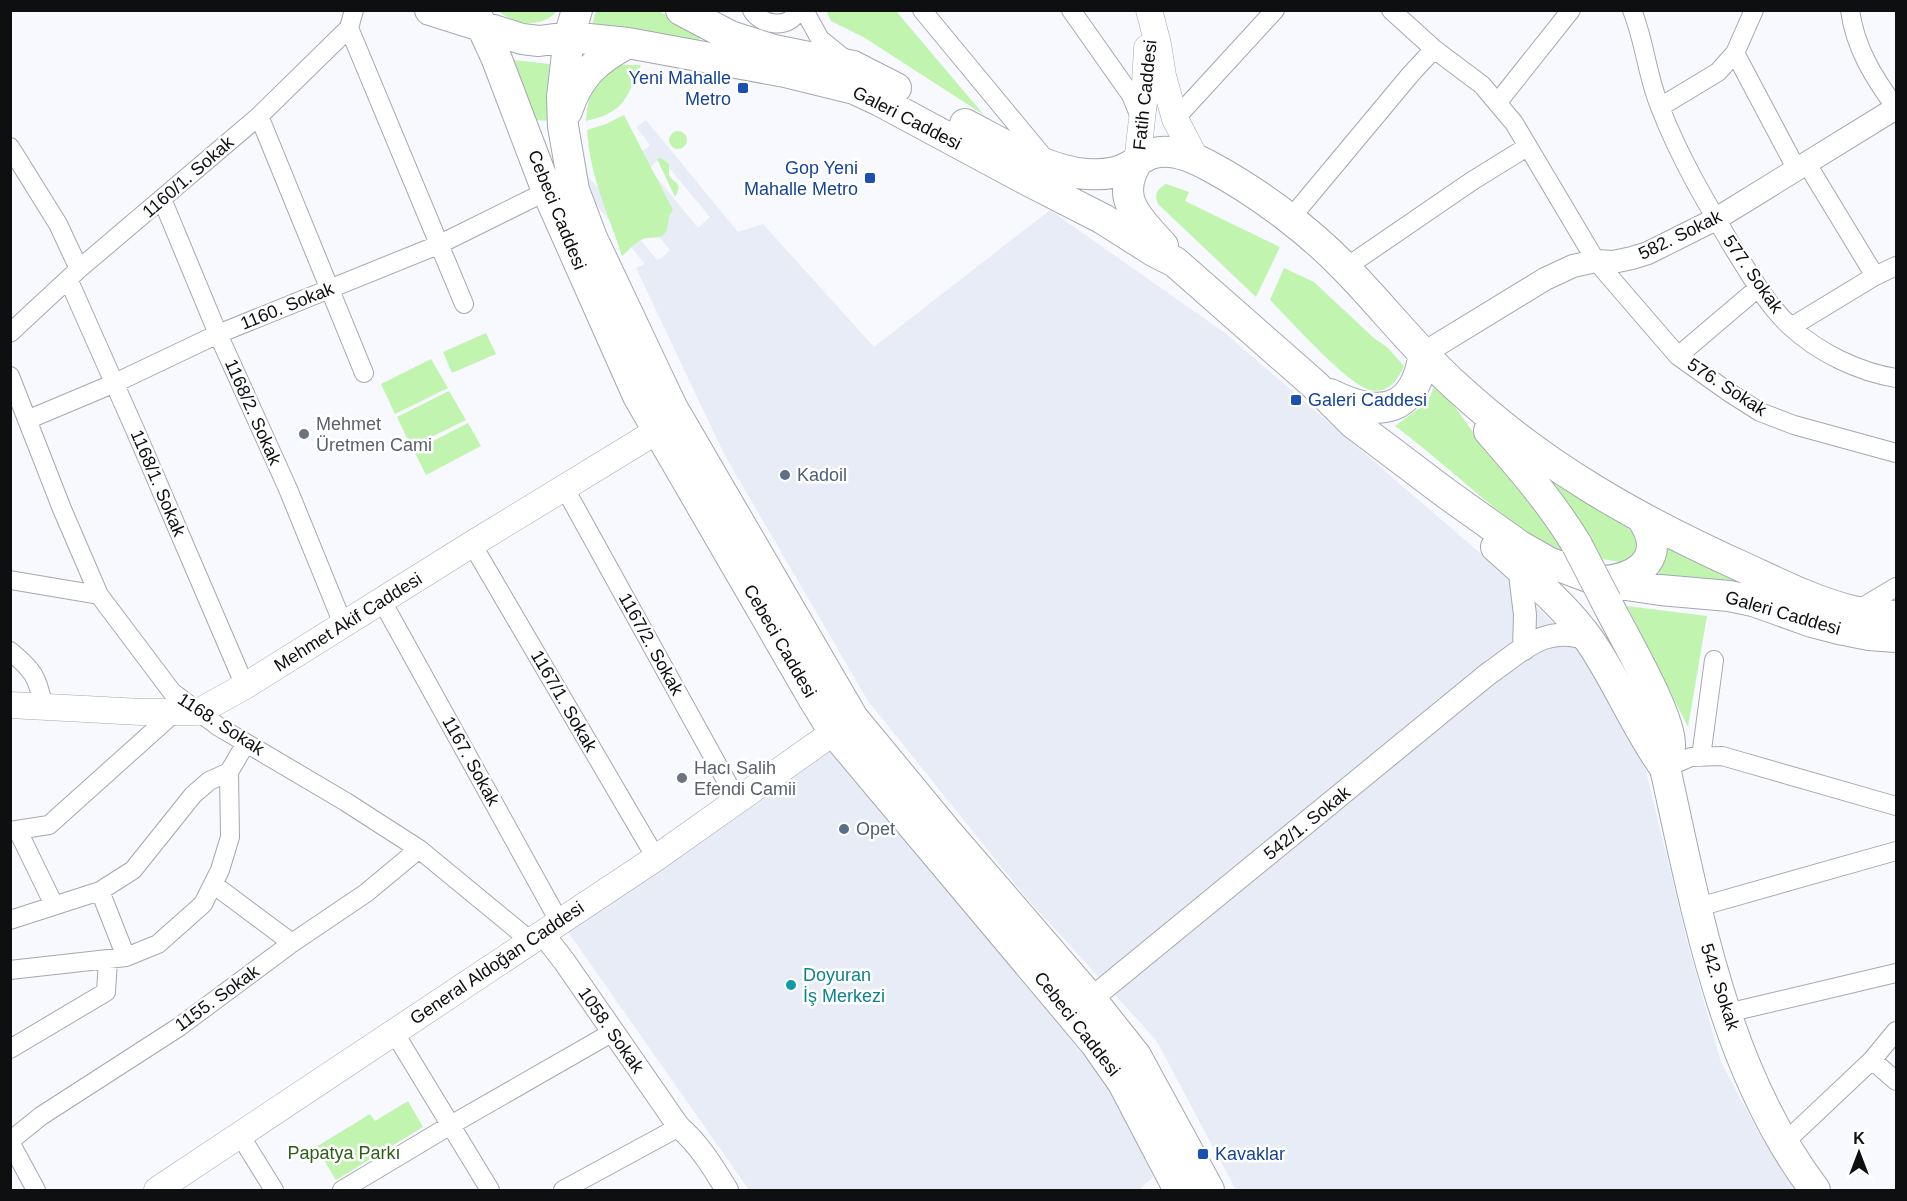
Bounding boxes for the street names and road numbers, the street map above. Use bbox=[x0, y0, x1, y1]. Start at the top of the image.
street label: Fatih Caddesi bbox=[1129, 39, 1161, 151]
street label: Galeri Caddesi bbox=[849, 82, 965, 154]
street label: 1160/1. Sokak bbox=[139, 131, 238, 222]
street label: Cebeci Caddesi bbox=[524, 147, 590, 273]
street label: 582. Sokak bbox=[1635, 206, 1726, 264]
street label: 577. Sokak bbox=[1719, 231, 1788, 317]
street label: 1160. Sokak bbox=[237, 278, 337, 334]
street label: 576. Sokak bbox=[1684, 354, 1771, 420]
street label: 1168/2. Sokak bbox=[221, 356, 286, 469]
street label: 1168/1. Sokak bbox=[127, 427, 190, 540]
street label: Mehmet Akif Caddesi bbox=[271, 568, 425, 676]
street label: Cebeci Caddesi bbox=[740, 581, 820, 701]
street label: Galeri Caddesi bbox=[1723, 587, 1843, 639]
street label: 1167/2. Sokak bbox=[615, 589, 688, 699]
street label: 1167/1. Sokak bbox=[527, 647, 602, 756]
street label: 1168. Sokak bbox=[174, 689, 269, 760]
street label: 1167. Sokak bbox=[438, 713, 504, 810]
street label: 542/1. Sokak bbox=[1260, 782, 1355, 864]
street label: General Aldoğan Caddesi bbox=[406, 897, 588, 1029]
street label: 542. Sokak bbox=[1697, 941, 1744, 1034]
street label: 1155. Sokak bbox=[171, 960, 264, 1035]
street label: Cebeci Caddesi bbox=[1030, 968, 1124, 1080]
street label: 1058. Sokak bbox=[574, 983, 648, 1078]

